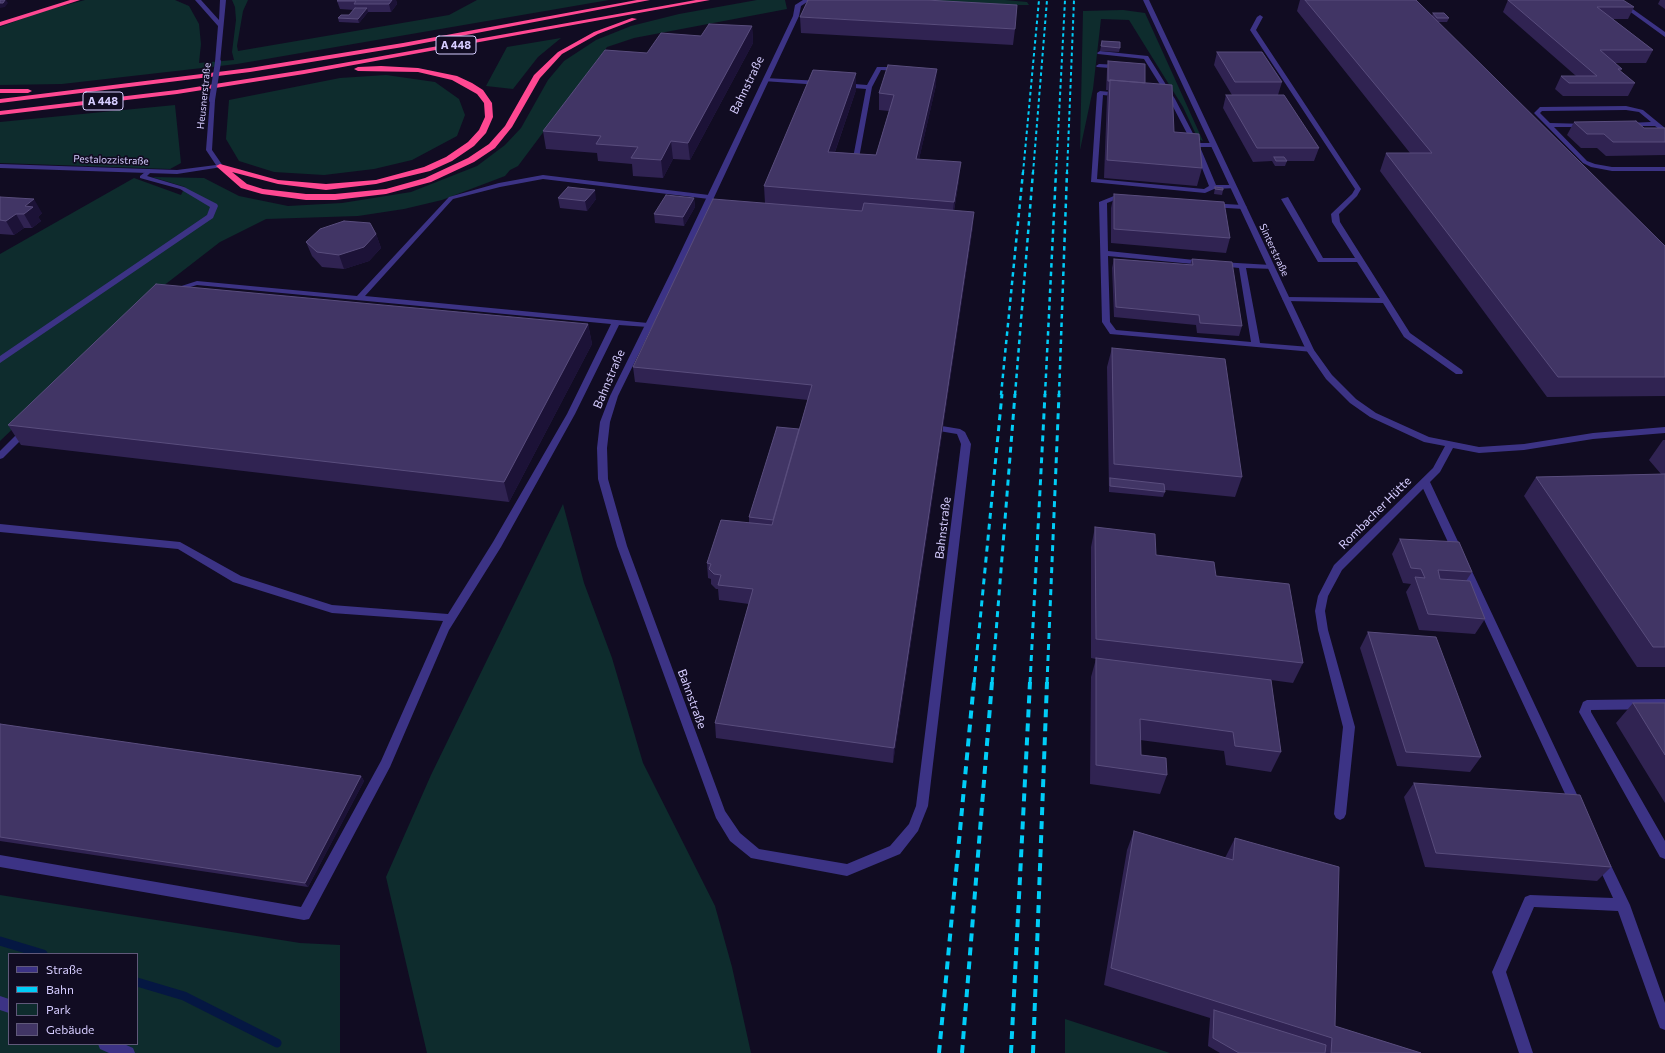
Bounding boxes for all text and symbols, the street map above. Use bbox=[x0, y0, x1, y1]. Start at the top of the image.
road number: A 448 bbox=[436, 36, 476, 54]
street label: Bahnstraße bbox=[727, 54, 767, 116]
street label: Heusnerstraße bbox=[195, 62, 213, 130]
road number: A 448 bbox=[83, 92, 123, 110]
street label: Pestalozzistraße bbox=[73, 153, 149, 167]
street label: Sinterstraße bbox=[1257, 222, 1291, 278]
street label: Bahnstraße bbox=[590, 347, 628, 411]
street label: Rombacher Hütte bbox=[1336, 474, 1414, 552]
street label: Bahnstraße bbox=[932, 496, 954, 560]
street label: Bahnstraße bbox=[675, 667, 709, 731]
legend bbox=[8, 953, 138, 1045]
text: Straße bbox=[46, 962, 82, 976]
text: Bahn bbox=[46, 982, 74, 996]
text: Park bbox=[46, 1002, 71, 1016]
text: Gebäude bbox=[46, 1022, 94, 1036]

